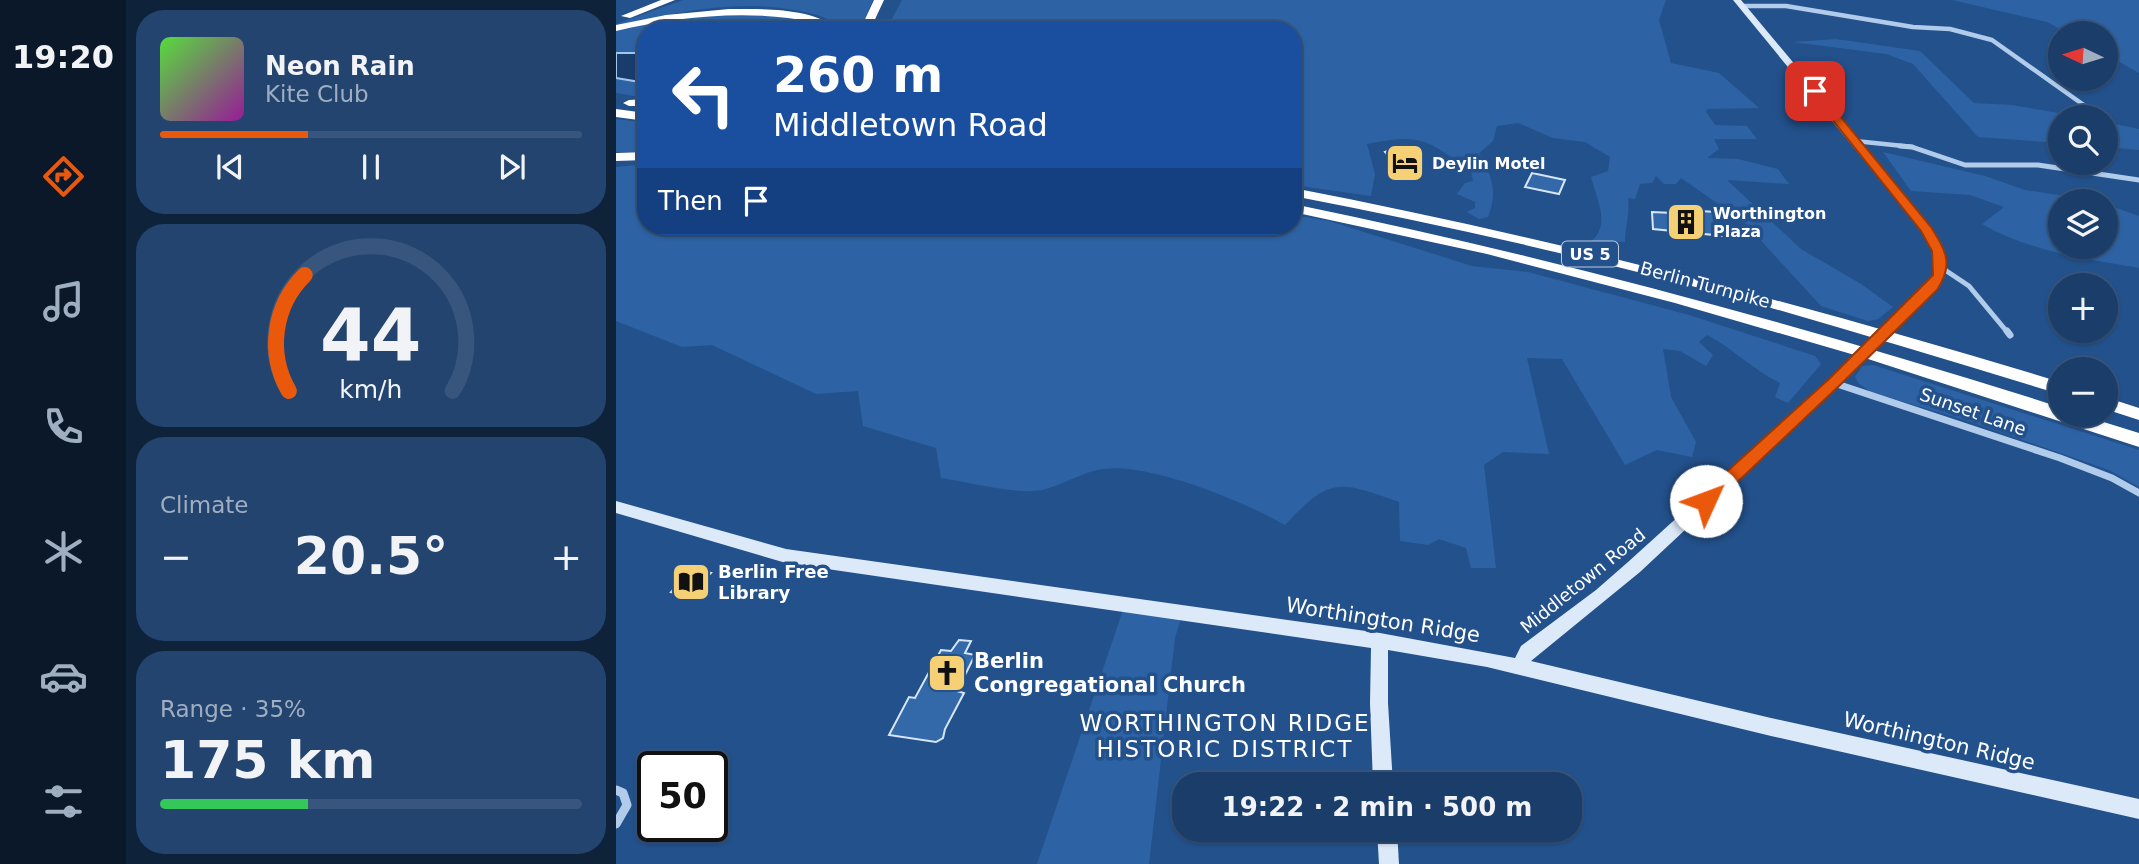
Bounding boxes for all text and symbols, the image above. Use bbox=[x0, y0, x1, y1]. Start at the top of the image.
north arrow bbox=[2048, 21, 2118, 91]
map controls bbox=[2048, 21, 2118, 427]
text: 19:20 bbox=[12, 38, 114, 76]
text: 260 m bbox=[773, 47, 943, 104]
icon: left bbox=[658, 49, 749, 140]
text: Neon Rain bbox=[265, 51, 415, 81]
pin bbox=[1785, 61, 1845, 121]
icon: arrive bbox=[1796, 72, 1834, 110]
text: Kite Club bbox=[265, 81, 369, 107]
button: search bbox=[2048, 105, 2118, 175]
text: Middletown Road bbox=[773, 106, 1048, 144]
hotel icon: Deylin Motel bbox=[1384, 142, 1426, 184]
icon: previous bbox=[211, 148, 249, 186]
icon: pause bbox=[352, 148, 390, 186]
icon: next bbox=[493, 148, 531, 186]
icon: directions bbox=[39, 152, 88, 201]
place label: Deylin Motel bbox=[1432, 154, 1545, 173]
icon: arrive bbox=[737, 182, 775, 220]
text: Then bbox=[658, 186, 723, 216]
button: layers bbox=[2048, 189, 2118, 259]
building icon: Worthington Plaza bbox=[1665, 201, 1707, 243]
place label: Worthington Plaza bbox=[1713, 204, 1826, 241]
road number: US 5 bbox=[1562, 242, 1618, 266]
street label: Berlin Turnpike bbox=[1638, 257, 1772, 312]
button: + bbox=[2048, 273, 2118, 343]
icon: music bbox=[39, 277, 88, 326]
text: 44 bbox=[320, 294, 422, 379]
button: − bbox=[2048, 357, 2118, 427]
text: km/h bbox=[339, 375, 403, 404]
street label: Sunset Lane bbox=[1917, 384, 2029, 440]
icon: phone bbox=[39, 402, 88, 451]
position arrow bbox=[1669, 464, 1743, 538]
text: Climate bbox=[160, 492, 249, 518]
street label: Middletown Road bbox=[1516, 524, 1649, 637]
text: 20.5° bbox=[294, 526, 448, 586]
icon: climate bbox=[39, 527, 88, 576]
text: − bbox=[160, 535, 192, 579]
text: + bbox=[550, 535, 582, 579]
library icon: Berlin Free Library bbox=[670, 561, 712, 603]
place label: Berlin Free Library bbox=[718, 561, 829, 603]
street label: Worthington Ridge bbox=[1284, 593, 1482, 647]
place label: Berlin Congregational Church bbox=[974, 649, 1246, 697]
icon: car bbox=[39, 652, 88, 701]
church icon: Berlin Congregational Church bbox=[926, 652, 968, 694]
text: Range · 35% bbox=[160, 696, 306, 722]
street label: Worthington Ridge bbox=[1841, 707, 2037, 775]
district label: WORTHINGTON RIDGE HISTORIC DISTRICT bbox=[1080, 710, 1371, 762]
text: 175 km bbox=[160, 730, 375, 790]
speed limit sign: 50 bbox=[637, 751, 728, 842]
icon: filters bbox=[39, 777, 88, 826]
text: 19:22 · 2 min · 500 m bbox=[1222, 792, 1532, 822]

